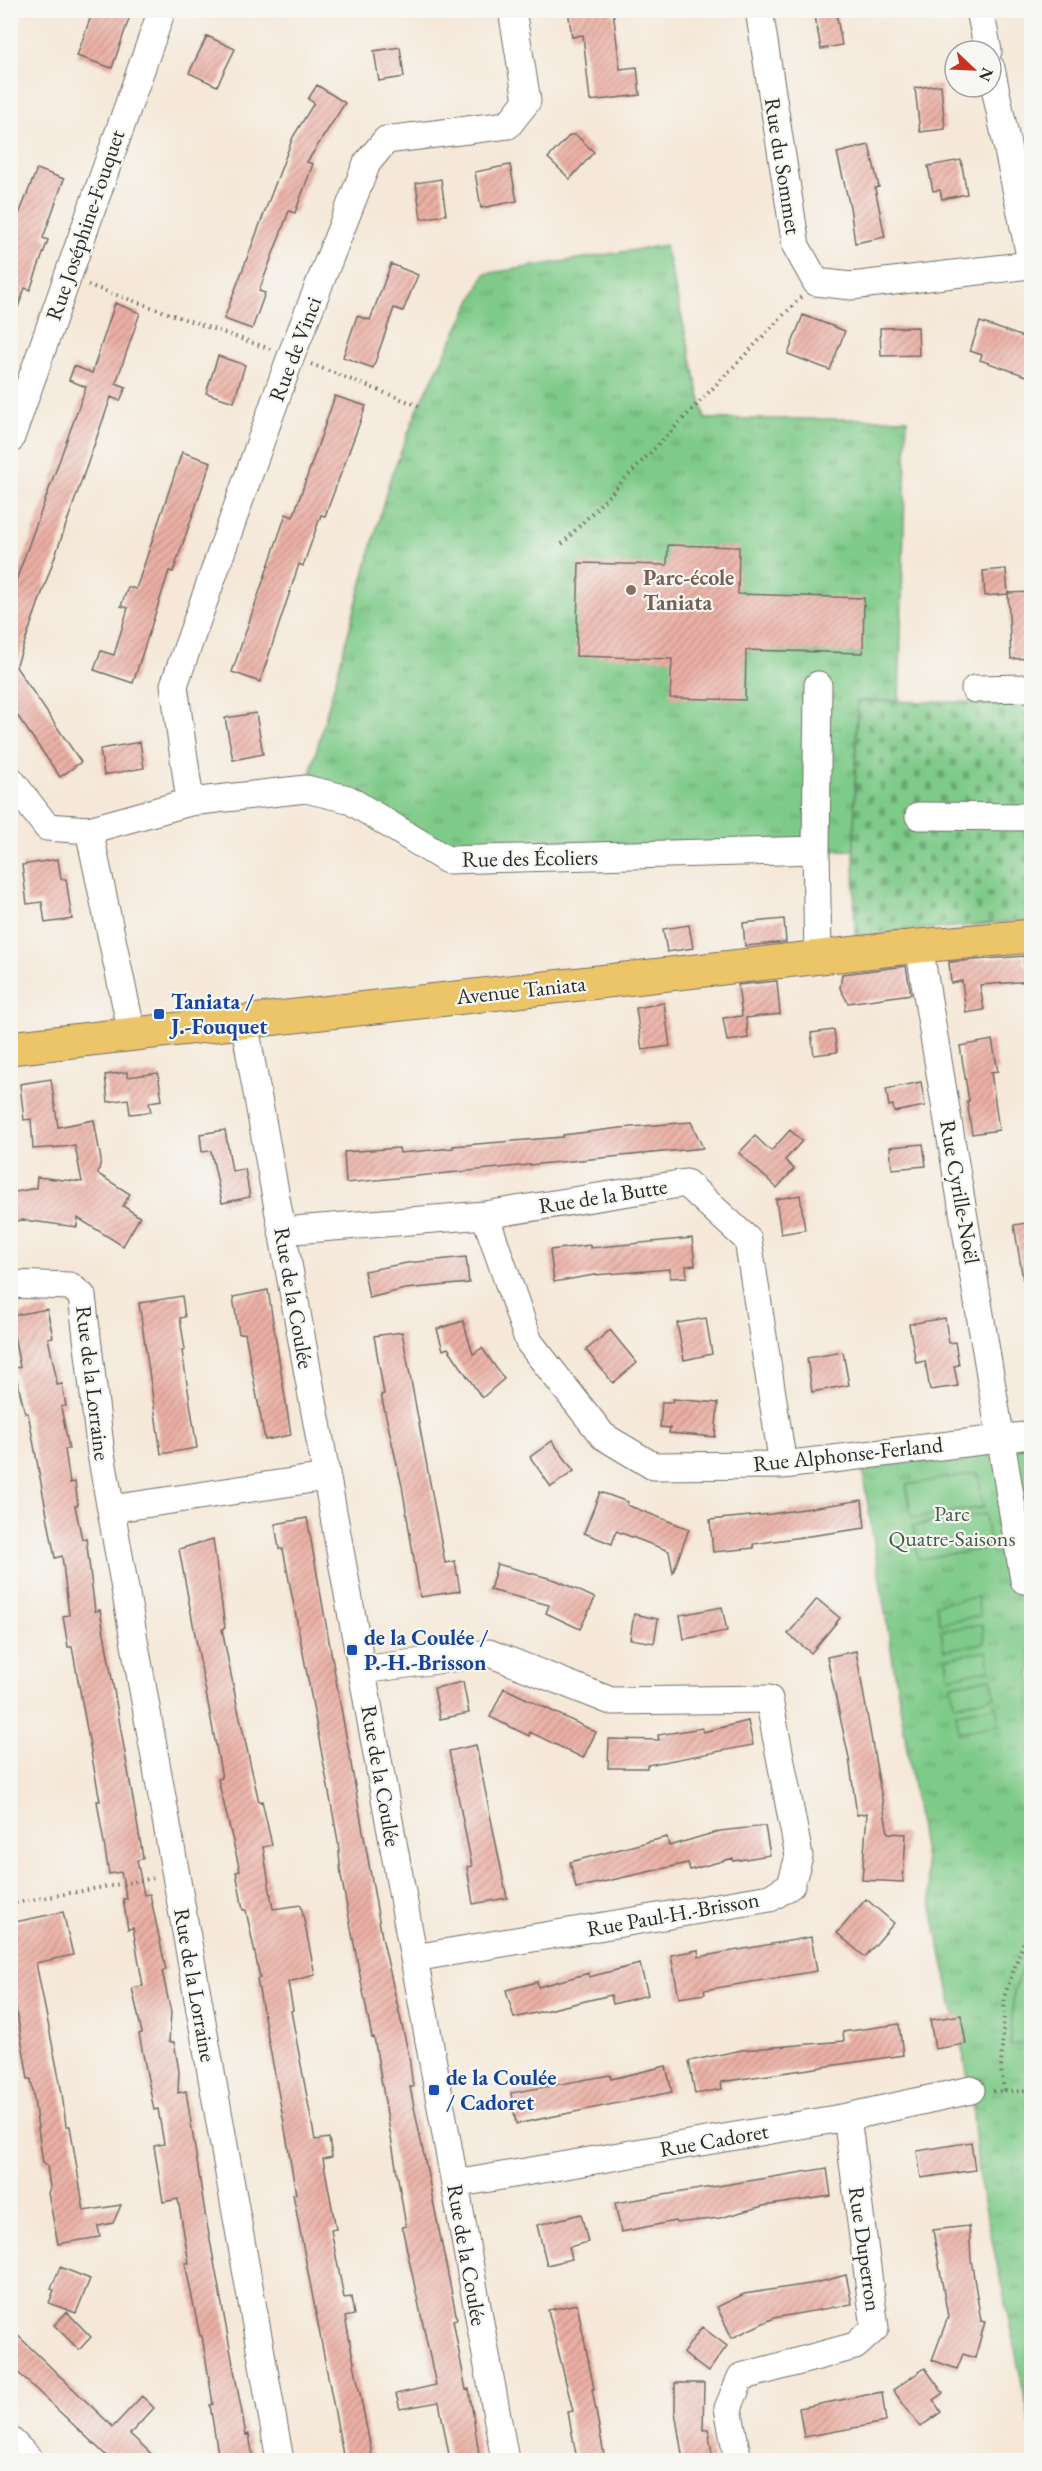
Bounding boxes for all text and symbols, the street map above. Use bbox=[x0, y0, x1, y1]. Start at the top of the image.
north arrow bbox=[943, 39, 1003, 99]
text: N bbox=[974, 65, 999, 85]
street label: Rue du Sommet bbox=[758, 95, 808, 237]
street label: Rue Joséphine-Fouquet bbox=[39, 126, 131, 324]
street label: Rue de Vinci bbox=[262, 292, 328, 406]
place label: Parc-école Taniata bbox=[643, 563, 734, 617]
marker: Parc-école Taniata bbox=[624, 583, 638, 597]
street label: Rue des Écoliers bbox=[462, 842, 598, 874]
street label: Avenue Taniata bbox=[454, 969, 587, 1011]
place label: Taniata / J.-Fouquet bbox=[169, 987, 268, 1041]
marker: Taniata / J.-Fouquet bbox=[152, 1007, 166, 1021]
street label: Rue Cyrille-Noël bbox=[933, 1118, 987, 1266]
street label: Rue de la Butte bbox=[537, 1171, 670, 1220]
street label: Rue de la Coulée bbox=[267, 1225, 321, 1371]
street label: Rue de la Lorraine bbox=[69, 1304, 117, 1462]
street label: Rue Alphonse-Ferland bbox=[752, 1430, 945, 1478]
park label: Parc Quatre-Saisons bbox=[888, 1499, 1016, 1553]
place label: de la Coulée / P.-H.-Brisson bbox=[364, 1623, 489, 1677]
marker: de la Coulée / P.-H.-Brisson bbox=[345, 1643, 359, 1657]
street label: Rue de la Coulée bbox=[354, 1703, 408, 1849]
street label: Rue Paul-H.-Brisson bbox=[585, 1885, 762, 1943]
street label: Rue de la Lorraine bbox=[167, 1906, 223, 2065]
place label: de la Coulée / Cadoret bbox=[446, 2063, 556, 2117]
marker: de la Coulée / Cadoret bbox=[427, 2083, 441, 2097]
street label: Rue Cadoret bbox=[658, 2116, 771, 2164]
street label: Rue de la Coulée bbox=[440, 2182, 494, 2328]
street label: Rue Duperron bbox=[842, 2185, 888, 2314]

